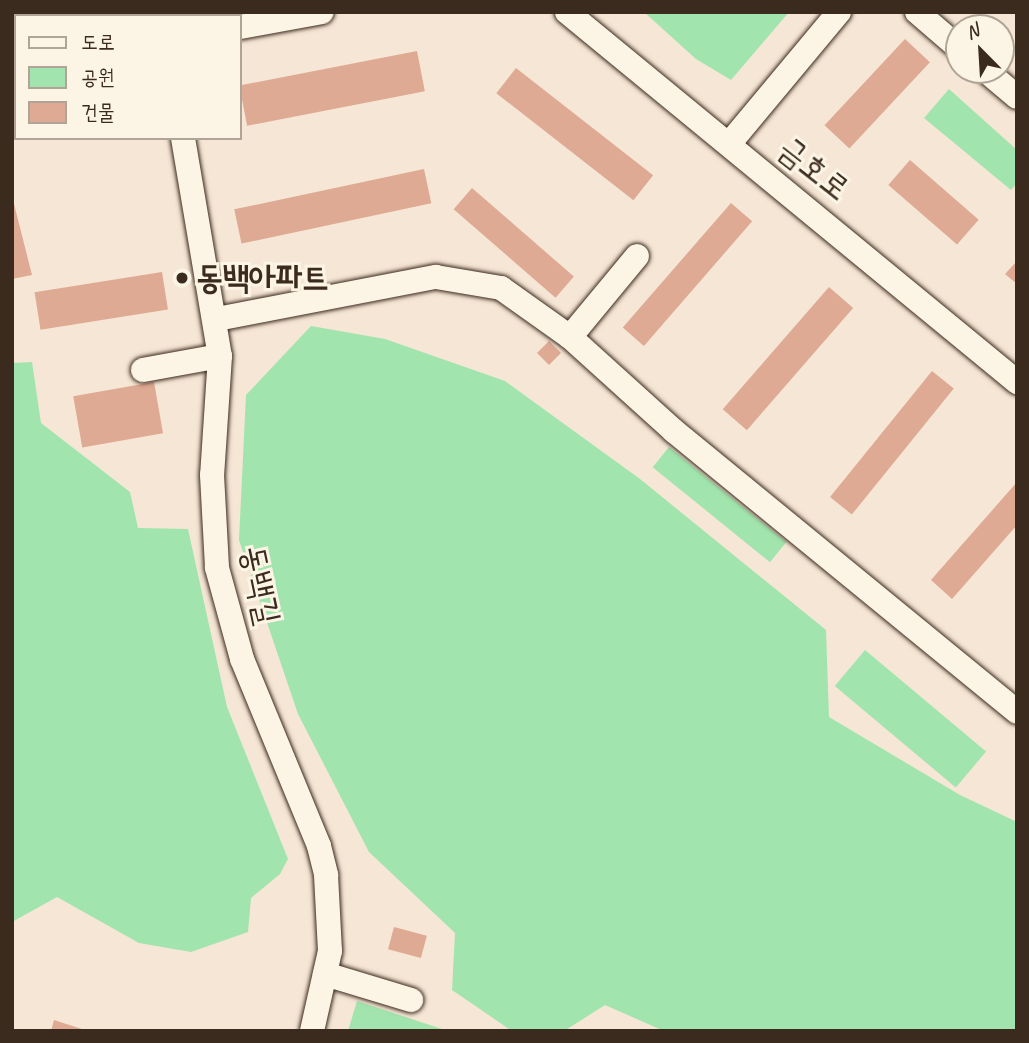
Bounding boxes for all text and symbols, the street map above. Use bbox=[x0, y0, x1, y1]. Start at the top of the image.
legend bbox=[14, 14, 242, 140]
north arrow bbox=[945, 14, 1015, 84]
text: N bbox=[962, 18, 983, 45]
text: 도로 bbox=[81, 29, 115, 55]
text: 공원 bbox=[81, 64, 115, 90]
text: 건물 bbox=[81, 99, 115, 125]
street label: 금호로 bbox=[770, 129, 858, 209]
place label: 동백아파트 bbox=[196, 258, 329, 298]
marker: 동백아파트 bbox=[174, 270, 190, 286]
street label: 동백길 bbox=[232, 542, 288, 628]

